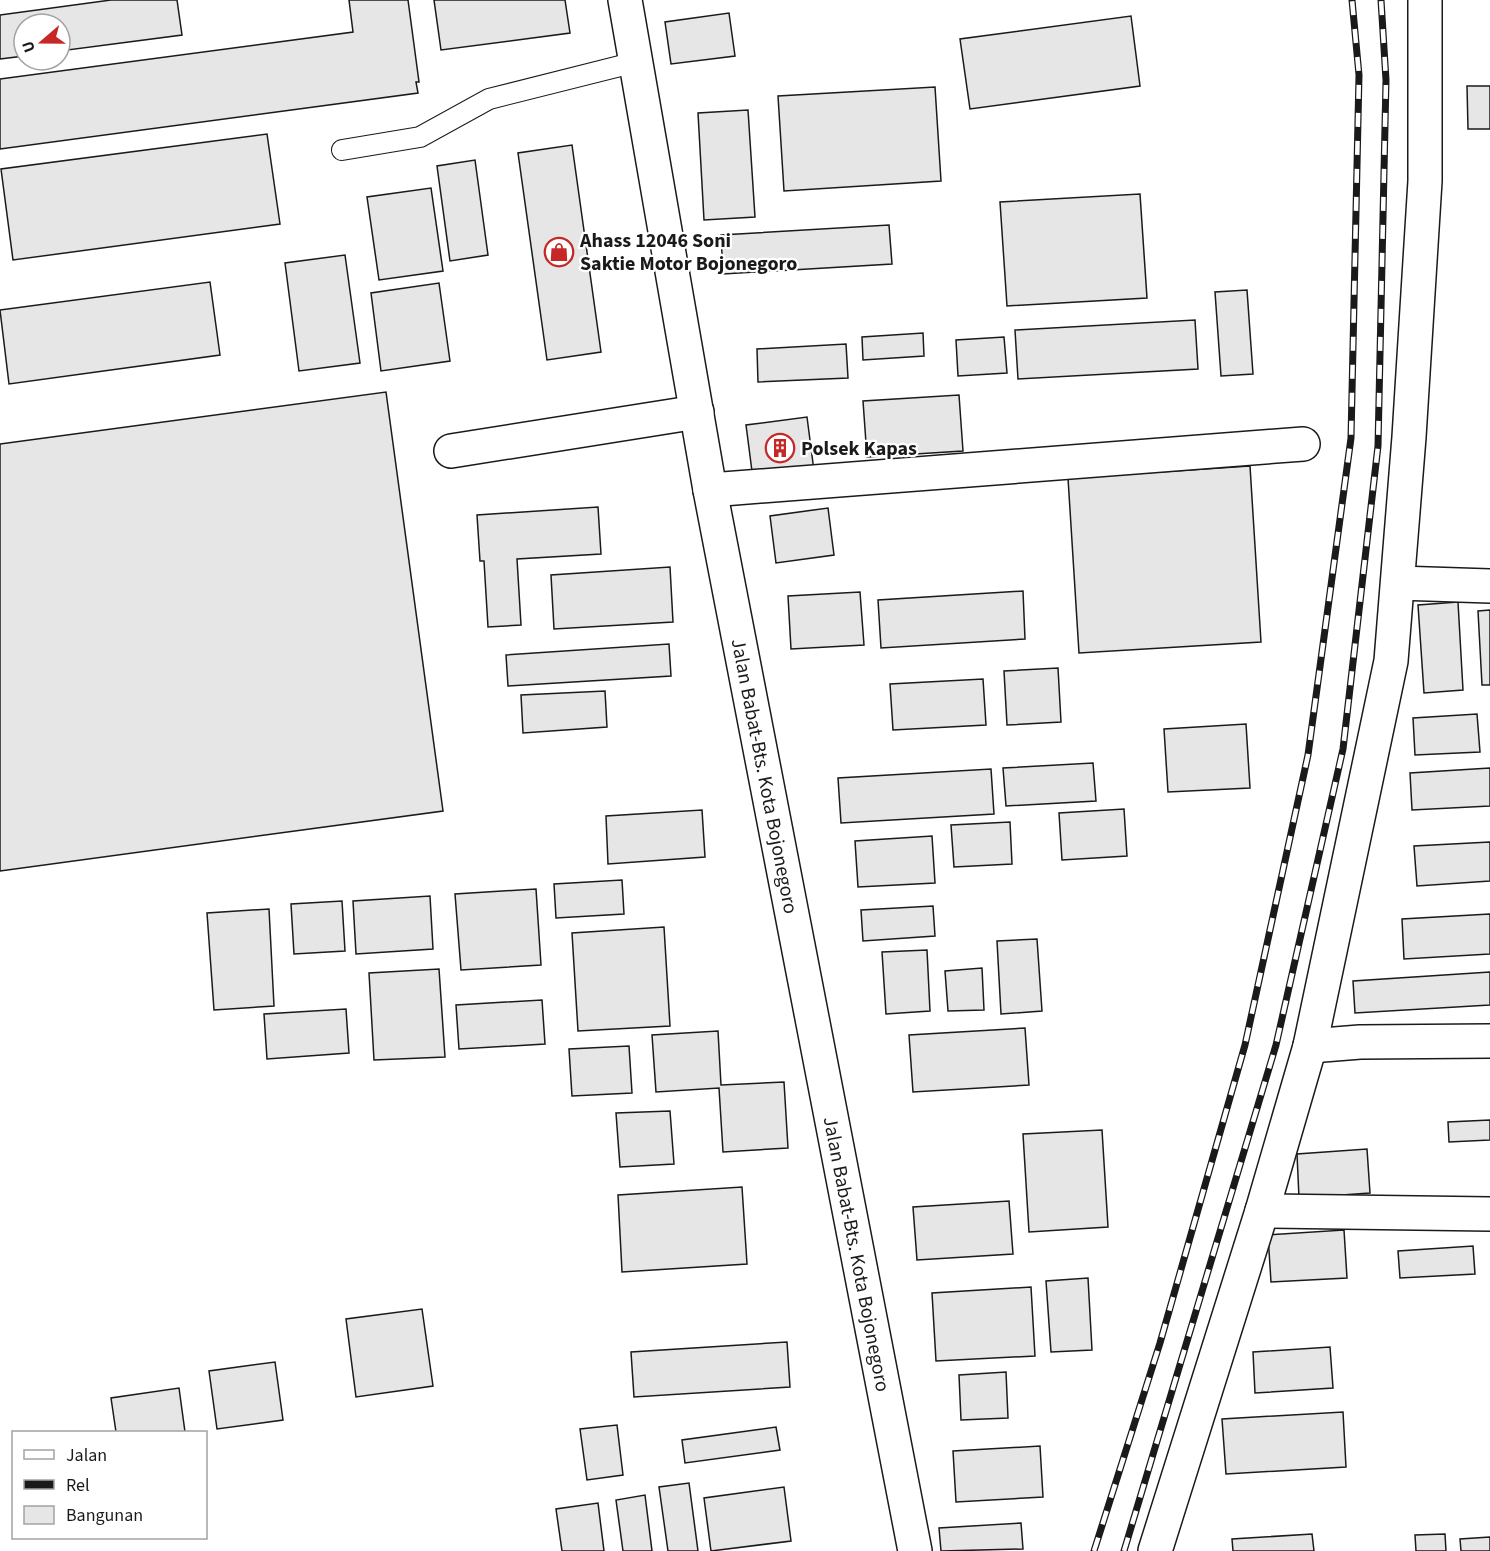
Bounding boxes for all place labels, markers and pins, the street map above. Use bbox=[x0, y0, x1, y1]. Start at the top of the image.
place label: Ahass 12046 Soni Saktie Motor Bojonegoro bbox=[579, 227, 797, 278]
shop icon: Ahass 12046 Soni Saktie Motor Bojonegoro bbox=[543, 236, 575, 268]
building icon: Polsek Kapas bbox=[764, 432, 796, 464]
place label: Polsek Kapas bbox=[801, 435, 917, 463]

